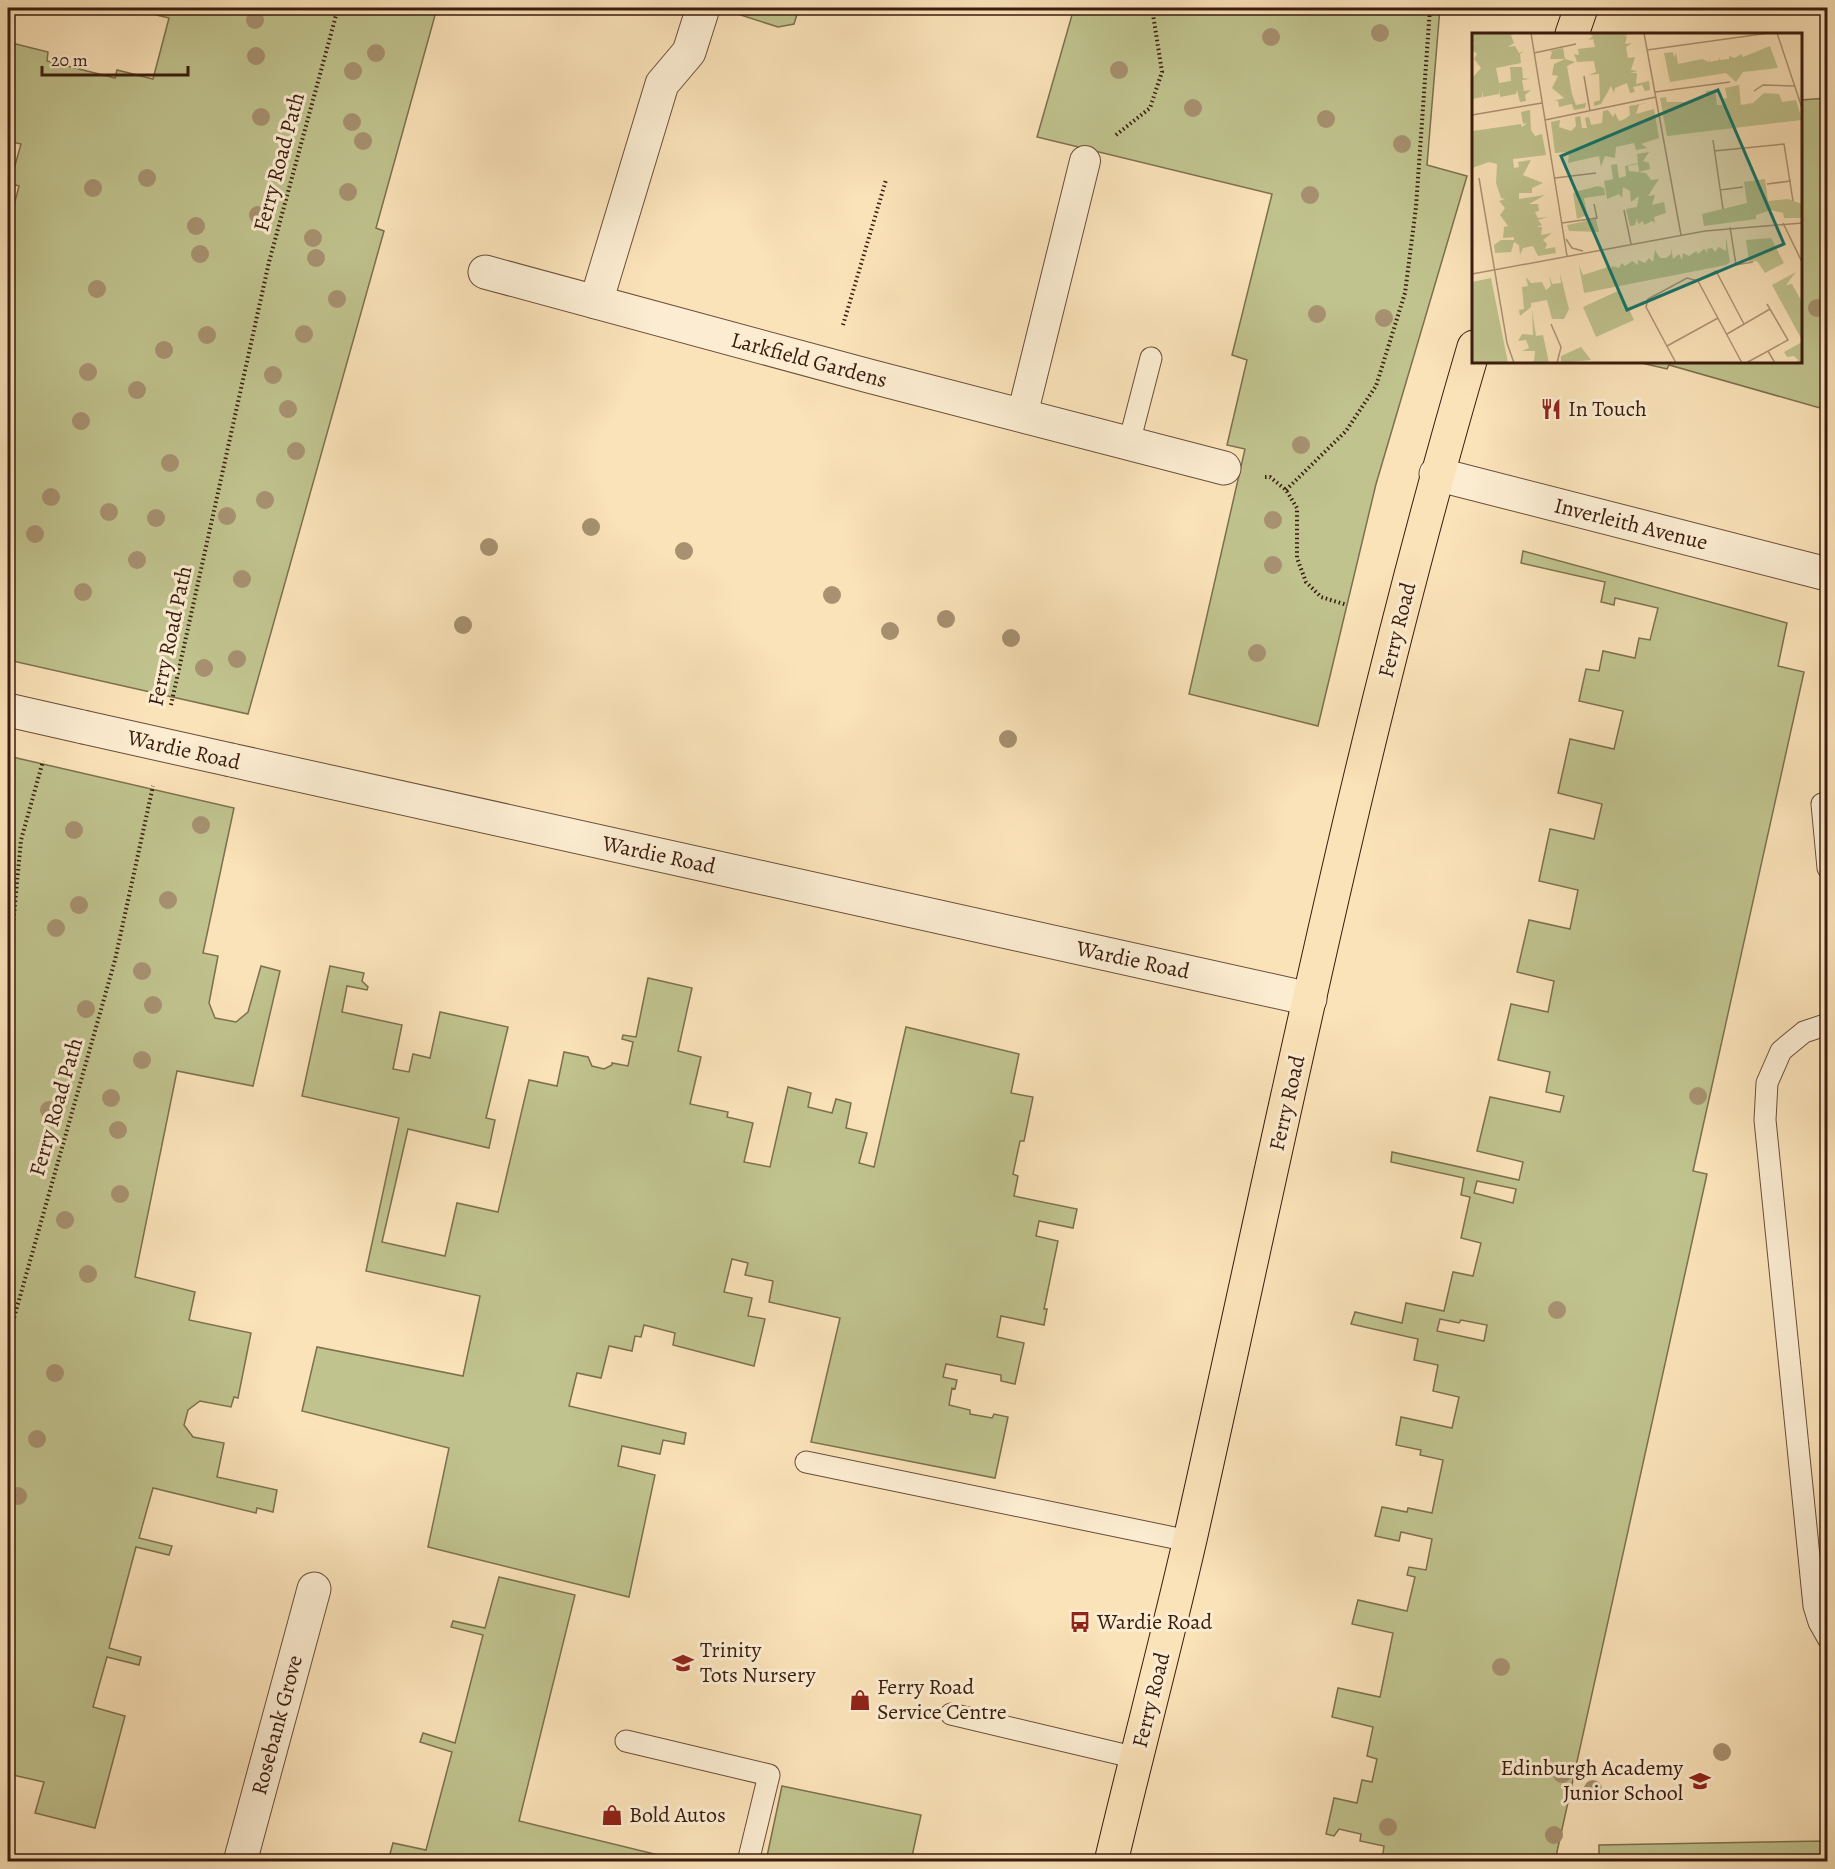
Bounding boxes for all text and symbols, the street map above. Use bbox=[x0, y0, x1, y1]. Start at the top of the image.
inset map bbox=[1472, 33, 1802, 363]
scale bar bbox=[42, 39, 188, 77]
text: 20 m bbox=[51, 48, 88, 72]
street label: Ferry Road Path bbox=[246, 89, 312, 235]
street label: Larkfield Gardens bbox=[728, 325, 890, 395]
place label: In Touch bbox=[1568, 394, 1647, 424]
restaurant icon: In Touch bbox=[1539, 397, 1563, 421]
street label: Inverleith Avenue bbox=[1551, 490, 1711, 558]
street label: Ferry Road Path bbox=[141, 563, 200, 709]
street label: Ferry Road bbox=[1371, 579, 1423, 681]
street label: Wardie Road bbox=[124, 722, 244, 778]
street label: Wardie Road bbox=[599, 828, 719, 882]
street label: Wardie Road bbox=[1073, 933, 1193, 987]
street label: Ferry Road Path bbox=[22, 1034, 90, 1180]
street label: Ferry Road bbox=[1261, 1052, 1313, 1154]
place label: Wardie Road bbox=[1096, 1607, 1212, 1637]
bus stop icon: Wardie Road bbox=[1068, 1610, 1092, 1634]
place label: Trinity Tots Nursery bbox=[700, 1635, 816, 1690]
street label: Ferry Road bbox=[1125, 1649, 1177, 1751]
school or university icon: Trinity Tots Nursery bbox=[671, 1651, 695, 1675]
street label: Rosebank Grove bbox=[244, 1652, 310, 1798]
place label: Ferry Road Service Centre bbox=[877, 1672, 1007, 1727]
shop icon: Ferry Road Service Centre bbox=[848, 1688, 872, 1712]
place label: Edinburgh Academy Junior School bbox=[1501, 1753, 1683, 1808]
school or university icon: Edinburgh Academy Junior School bbox=[1688, 1769, 1712, 1793]
place label: Bold Autos bbox=[629, 1800, 726, 1830]
shop icon: Bold Autos bbox=[600, 1803, 624, 1827]

